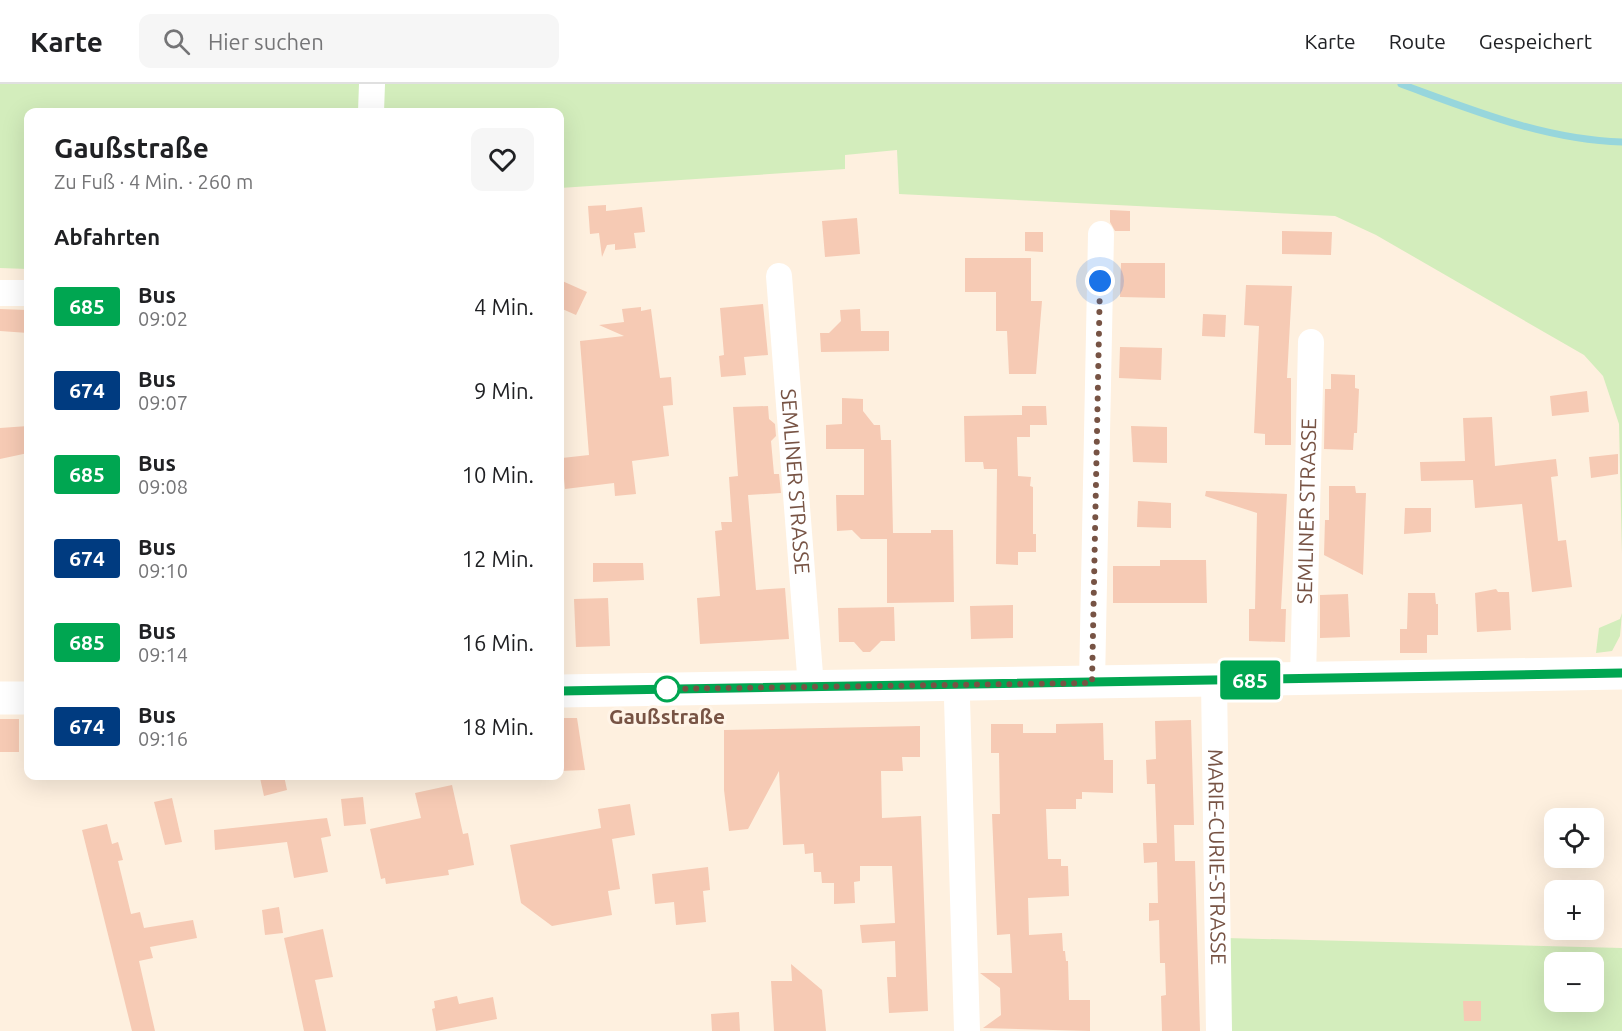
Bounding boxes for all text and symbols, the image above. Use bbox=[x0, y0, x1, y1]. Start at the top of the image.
search box bbox=[139, 14, 559, 68]
icon: search bbox=[160, 25, 193, 58]
text: Karte bbox=[30, 26, 103, 57]
text: Hier suchen bbox=[208, 29, 324, 54]
text: Karte bbox=[1304, 29, 1356, 53]
text: Route bbox=[1389, 29, 1446, 53]
text: Gespeichert bbox=[1479, 29, 1592, 53]
button: heart bbox=[471, 128, 534, 191]
text: Gaußstraße bbox=[54, 132, 209, 163]
text: Zu Fuß · 4 Min. · 260 m bbox=[54, 170, 253, 193]
text: Abfahrten bbox=[54, 224, 160, 249]
your location bbox=[1085, 266, 1115, 296]
text: Bus bbox=[138, 282, 176, 307]
text: 685 bbox=[69, 294, 105, 318]
text: 4 Min. bbox=[474, 294, 534, 319]
text: 09:02 bbox=[138, 307, 188, 330]
text: Bus bbox=[138, 366, 176, 391]
text: 674 bbox=[69, 378, 105, 402]
text: 9 Min. bbox=[474, 378, 534, 403]
street label: SEMLINER STRASSE bbox=[777, 388, 815, 575]
text: 09:07 bbox=[138, 391, 188, 414]
street label: SEMLINER STRASSE bbox=[1292, 418, 1320, 604]
text: Bus bbox=[138, 450, 176, 475]
text: 685 bbox=[69, 462, 105, 486]
text: 10 Min. bbox=[462, 462, 534, 487]
text: 09:08 bbox=[138, 475, 188, 498]
text: Bus bbox=[138, 534, 176, 559]
text: 674 bbox=[69, 546, 105, 570]
text: 12 Min. bbox=[462, 546, 534, 571]
text: 09:10 bbox=[138, 559, 188, 582]
text: Bus bbox=[138, 618, 176, 643]
text: 685 bbox=[69, 630, 105, 654]
text: 16 Min. bbox=[462, 630, 534, 655]
text: 09:14 bbox=[138, 643, 188, 666]
line badge: 685 bbox=[1216, 660, 1284, 700]
text: 685 bbox=[1232, 668, 1268, 692]
marker: Gaußstraße bbox=[654, 676, 680, 702]
text: Bus bbox=[138, 702, 176, 727]
place label: Gaußstraße bbox=[609, 704, 725, 728]
text: 674 bbox=[69, 714, 105, 738]
text: 18 Min. bbox=[462, 714, 534, 739]
text: 09:16 bbox=[138, 727, 188, 750]
street label: MARIE-CURIE-STRASSE bbox=[1204, 749, 1231, 965]
map controls bbox=[1544, 808, 1604, 1012]
button: locate bbox=[1544, 808, 1604, 868]
button: + bbox=[1544, 880, 1604, 940]
button: − bbox=[1544, 952, 1604, 1012]

